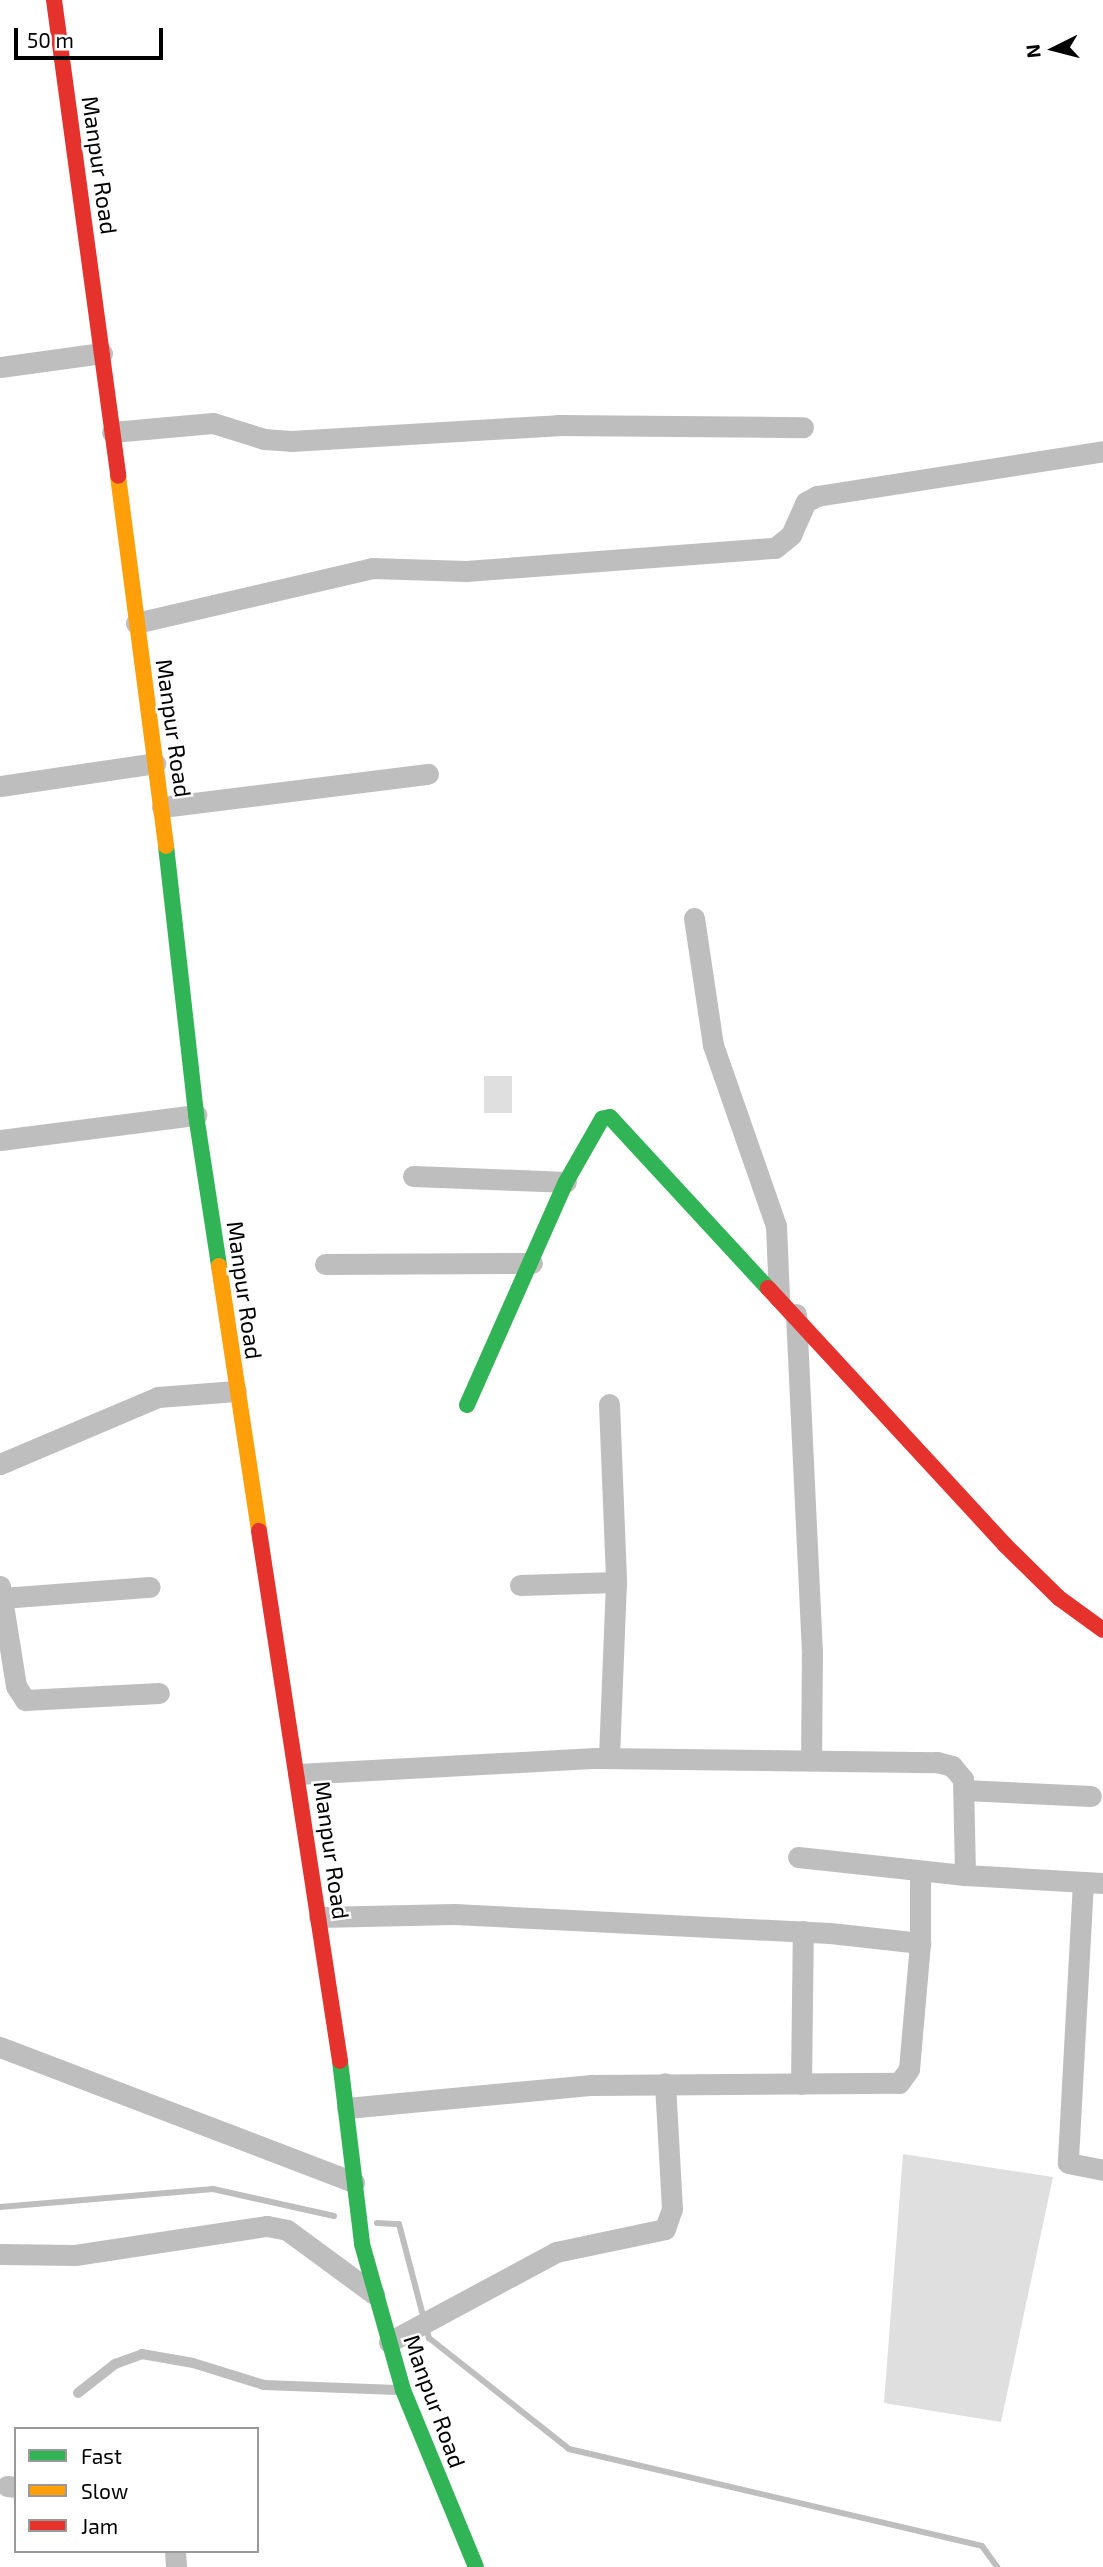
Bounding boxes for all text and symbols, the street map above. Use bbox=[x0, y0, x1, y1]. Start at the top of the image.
scale bar bbox=[18, 14, 166, 58]
north arrow bbox=[1019, 14, 1089, 84]
text: 50 m bbox=[27, 27, 74, 52]
text: N bbox=[1020, 43, 1045, 59]
street label: Manpur Road bbox=[77, 94, 123, 236]
street label: Manpur Road bbox=[151, 657, 197, 799]
street label: Manpur Road bbox=[222, 1219, 268, 1361]
street label: Manpur Road bbox=[309, 1779, 355, 1921]
street label: Manpur Road bbox=[398, 2331, 472, 2471]
legend bbox=[14, 2427, 259, 2553]
text: Fast bbox=[81, 2443, 122, 2468]
text: Slow bbox=[81, 2478, 128, 2503]
text: Jam bbox=[81, 2513, 118, 2538]

